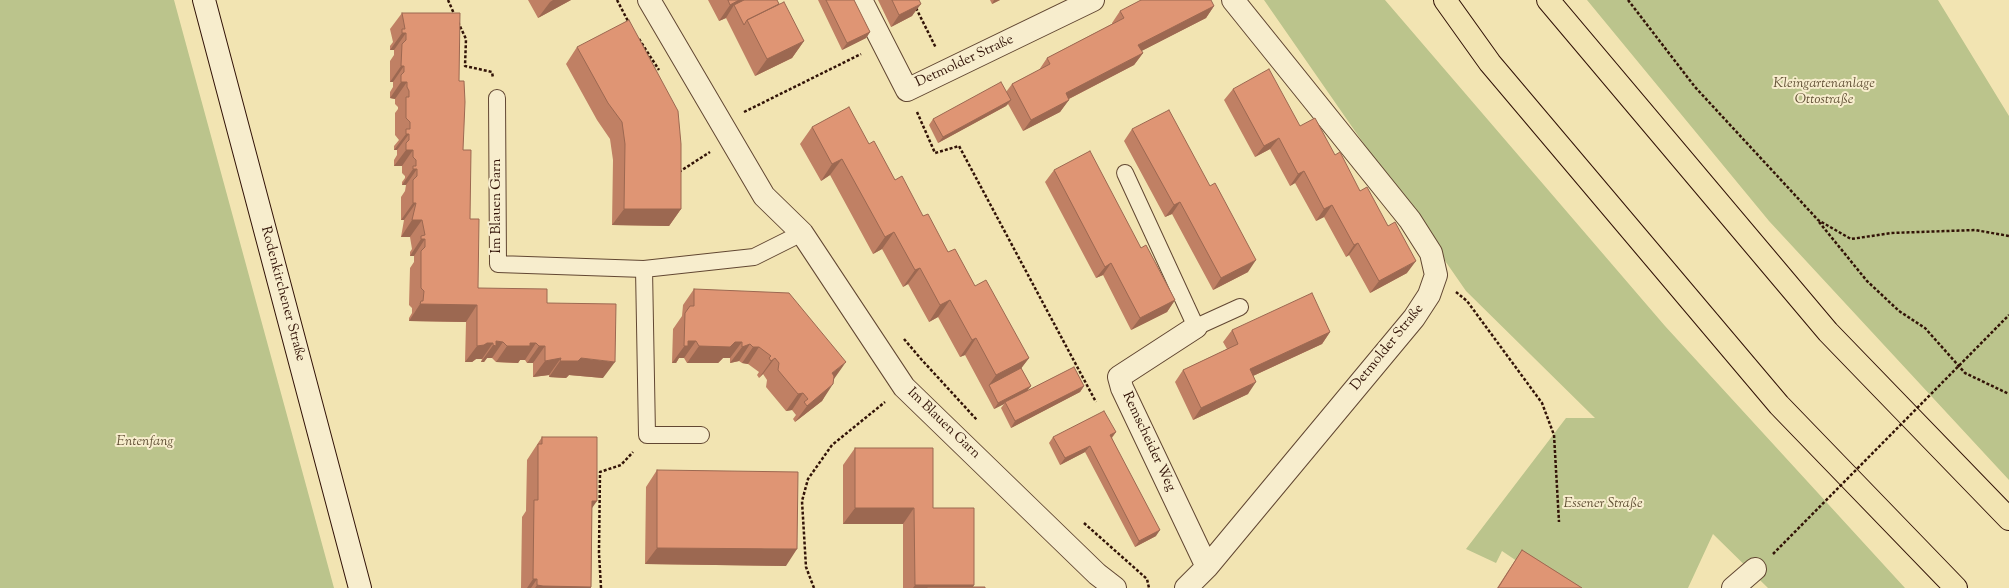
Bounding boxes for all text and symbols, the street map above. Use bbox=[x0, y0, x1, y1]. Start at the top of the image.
street label: Detmolder Straße bbox=[913, 32, 1017, 92]
park label: Kleingartenanlage Ottostraße bbox=[1773, 77, 1875, 110]
street label: Im Blauen Garn bbox=[490, 158, 506, 254]
street label: Rodenkirchener Straße bbox=[256, 225, 308, 363]
street label: Detmolder Straße bbox=[1348, 301, 1428, 395]
street label: Im Blauen Garn bbox=[903, 385, 983, 463]
street label: Remscheider Weg bbox=[1118, 389, 1178, 495]
park label: Entenfang bbox=[116, 435, 174, 451]
park label: Essener Straße bbox=[1563, 497, 1643, 513]

